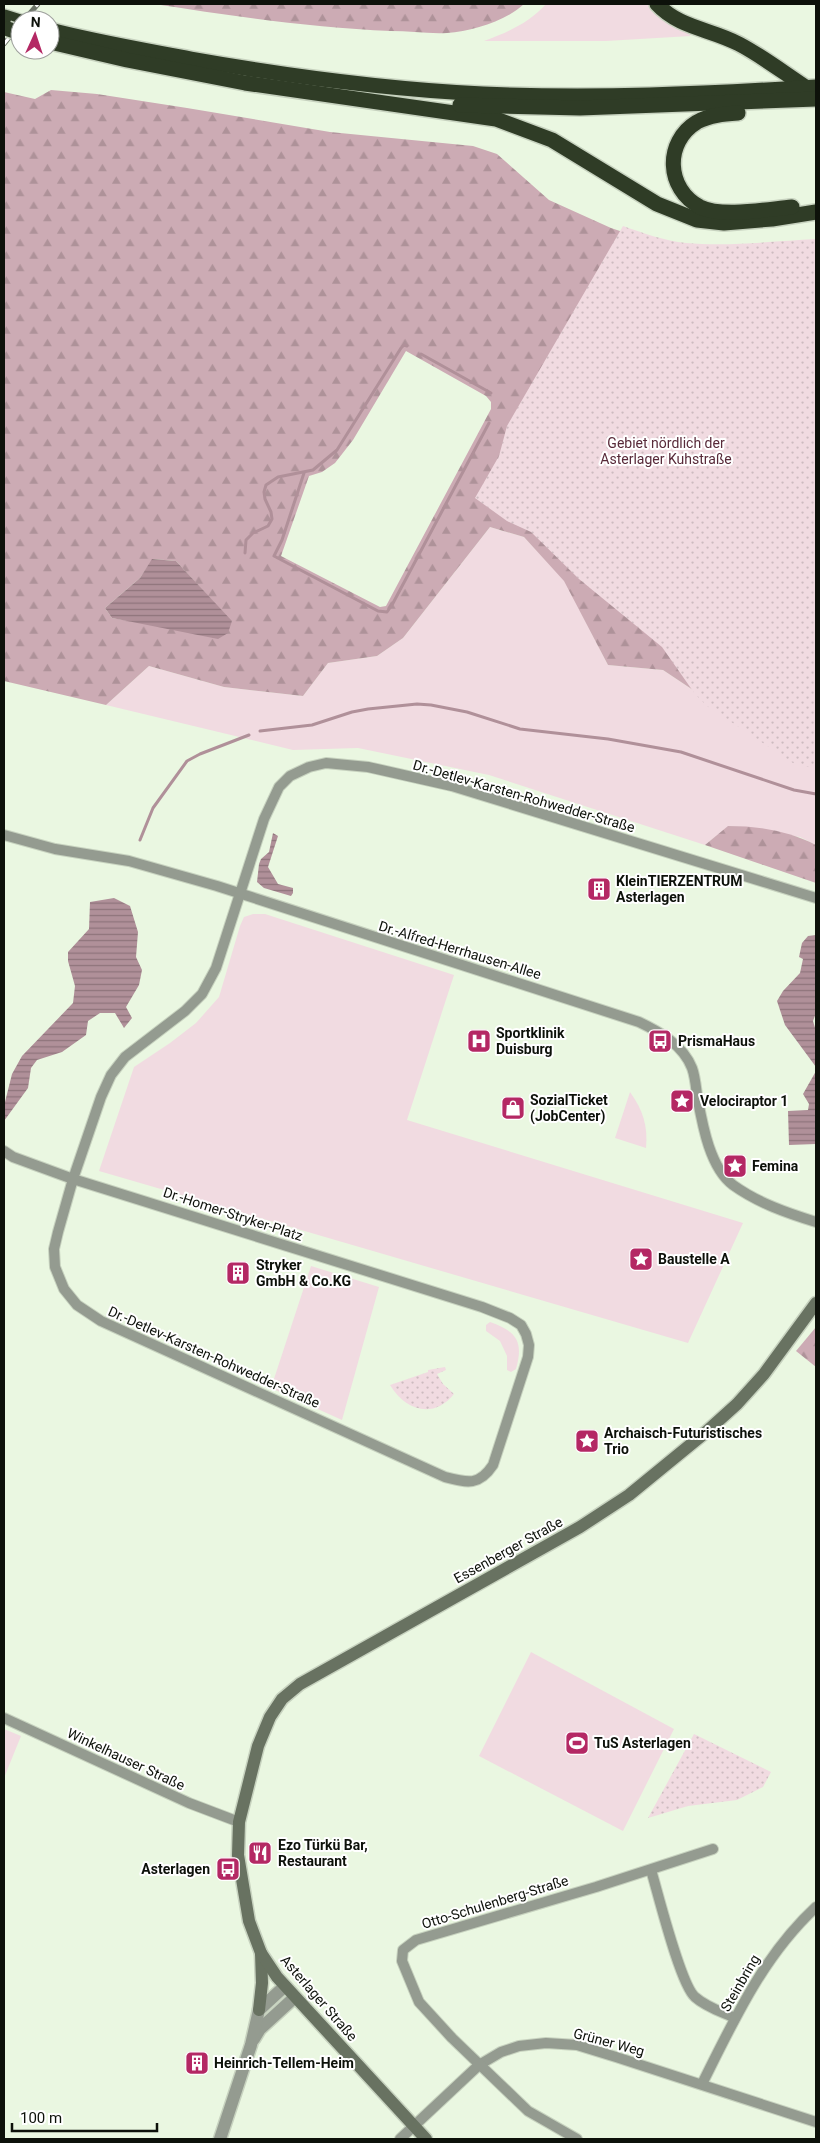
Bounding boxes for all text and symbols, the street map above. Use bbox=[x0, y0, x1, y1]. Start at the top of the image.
north arrow bbox=[10, 10, 60, 60]
text: N bbox=[30, 14, 41, 30]
park label: Gebiet nördlich der Asterlager Kuhstraße bbox=[600, 435, 732, 467]
street label: Dr.-Detlev-Karsten-Rohwedder-Straße bbox=[411, 757, 637, 835]
place label: KleinTIERZENTRUM Asterlagen bbox=[616, 873, 743, 905]
building icon: KleinTIERZENTRUM Asterlagen bbox=[586, 876, 612, 902]
street label: Dr.-Alfred-Herrhausen-Allee bbox=[377, 918, 543, 982]
place label: Sportklinik Duisburg bbox=[496, 1025, 565, 1057]
hospital icon: Sportklinik Duisburg bbox=[466, 1028, 492, 1054]
bus stop icon: PrismaHaus bbox=[647, 1028, 673, 1054]
place label: PrismaHaus bbox=[678, 1033, 755, 1049]
place icon: Velociraptor 1 bbox=[669, 1088, 695, 1114]
place label: SozialTicket (JobCenter) bbox=[530, 1092, 608, 1125]
place label: Velociraptor 1 bbox=[700, 1093, 788, 1109]
shop icon: SozialTicket (JobCenter) bbox=[500, 1095, 526, 1121]
place icon: Femina bbox=[722, 1153, 748, 1179]
place label: Femina bbox=[752, 1158, 799, 1174]
street label: Dr.-Homer-Stryker-Platz bbox=[161, 1184, 305, 1244]
place icon: Baustelle A bbox=[628, 1246, 654, 1272]
place label: Baustelle A bbox=[658, 1251, 730, 1267]
place label: Stryker GmbH & Co.KG bbox=[256, 1257, 351, 1289]
building icon: Stryker GmbH & Co.KG bbox=[225, 1260, 251, 1286]
street label: Dr.-Detlev-Karsten-Rohwedder-Straße bbox=[106, 1303, 322, 1411]
place label: Archaisch-Futuristisches Trio bbox=[604, 1425, 762, 1457]
place icon: Archaisch-Futuristisches Trio bbox=[574, 1428, 600, 1454]
street label: Essenberger Straße bbox=[451, 1514, 565, 1586]
street label: Winkelhauser Straße bbox=[65, 1725, 187, 1793]
sports icon: TuS Asterlagen bbox=[564, 1730, 590, 1756]
place label: TuS Asterlagen bbox=[594, 1735, 691, 1751]
place label: Ezo Türkü Bar, Restaurant bbox=[278, 1837, 368, 1869]
restaurant icon: Ezo Türkü Bar, Restaurant bbox=[247, 1840, 273, 1866]
bus stop icon: Asterlagen bbox=[215, 1856, 241, 1882]
place label: Asterlagen bbox=[141, 1861, 210, 1877]
street label: Otto-Schulenberg-Straße bbox=[420, 1872, 570, 1932]
street label: Asterlager Straße bbox=[277, 1952, 361, 2044]
street label: Steinbring bbox=[717, 1952, 763, 2014]
street label: Grüner Weg bbox=[572, 2025, 646, 2059]
building icon: Heinrich-Tellem-Heim bbox=[184, 2050, 210, 2076]
place label: Heinrich-Tellem-Heim bbox=[214, 2055, 354, 2071]
scale bar bbox=[12, 2100, 158, 2132]
text: 100 m bbox=[20, 2109, 62, 2127]

